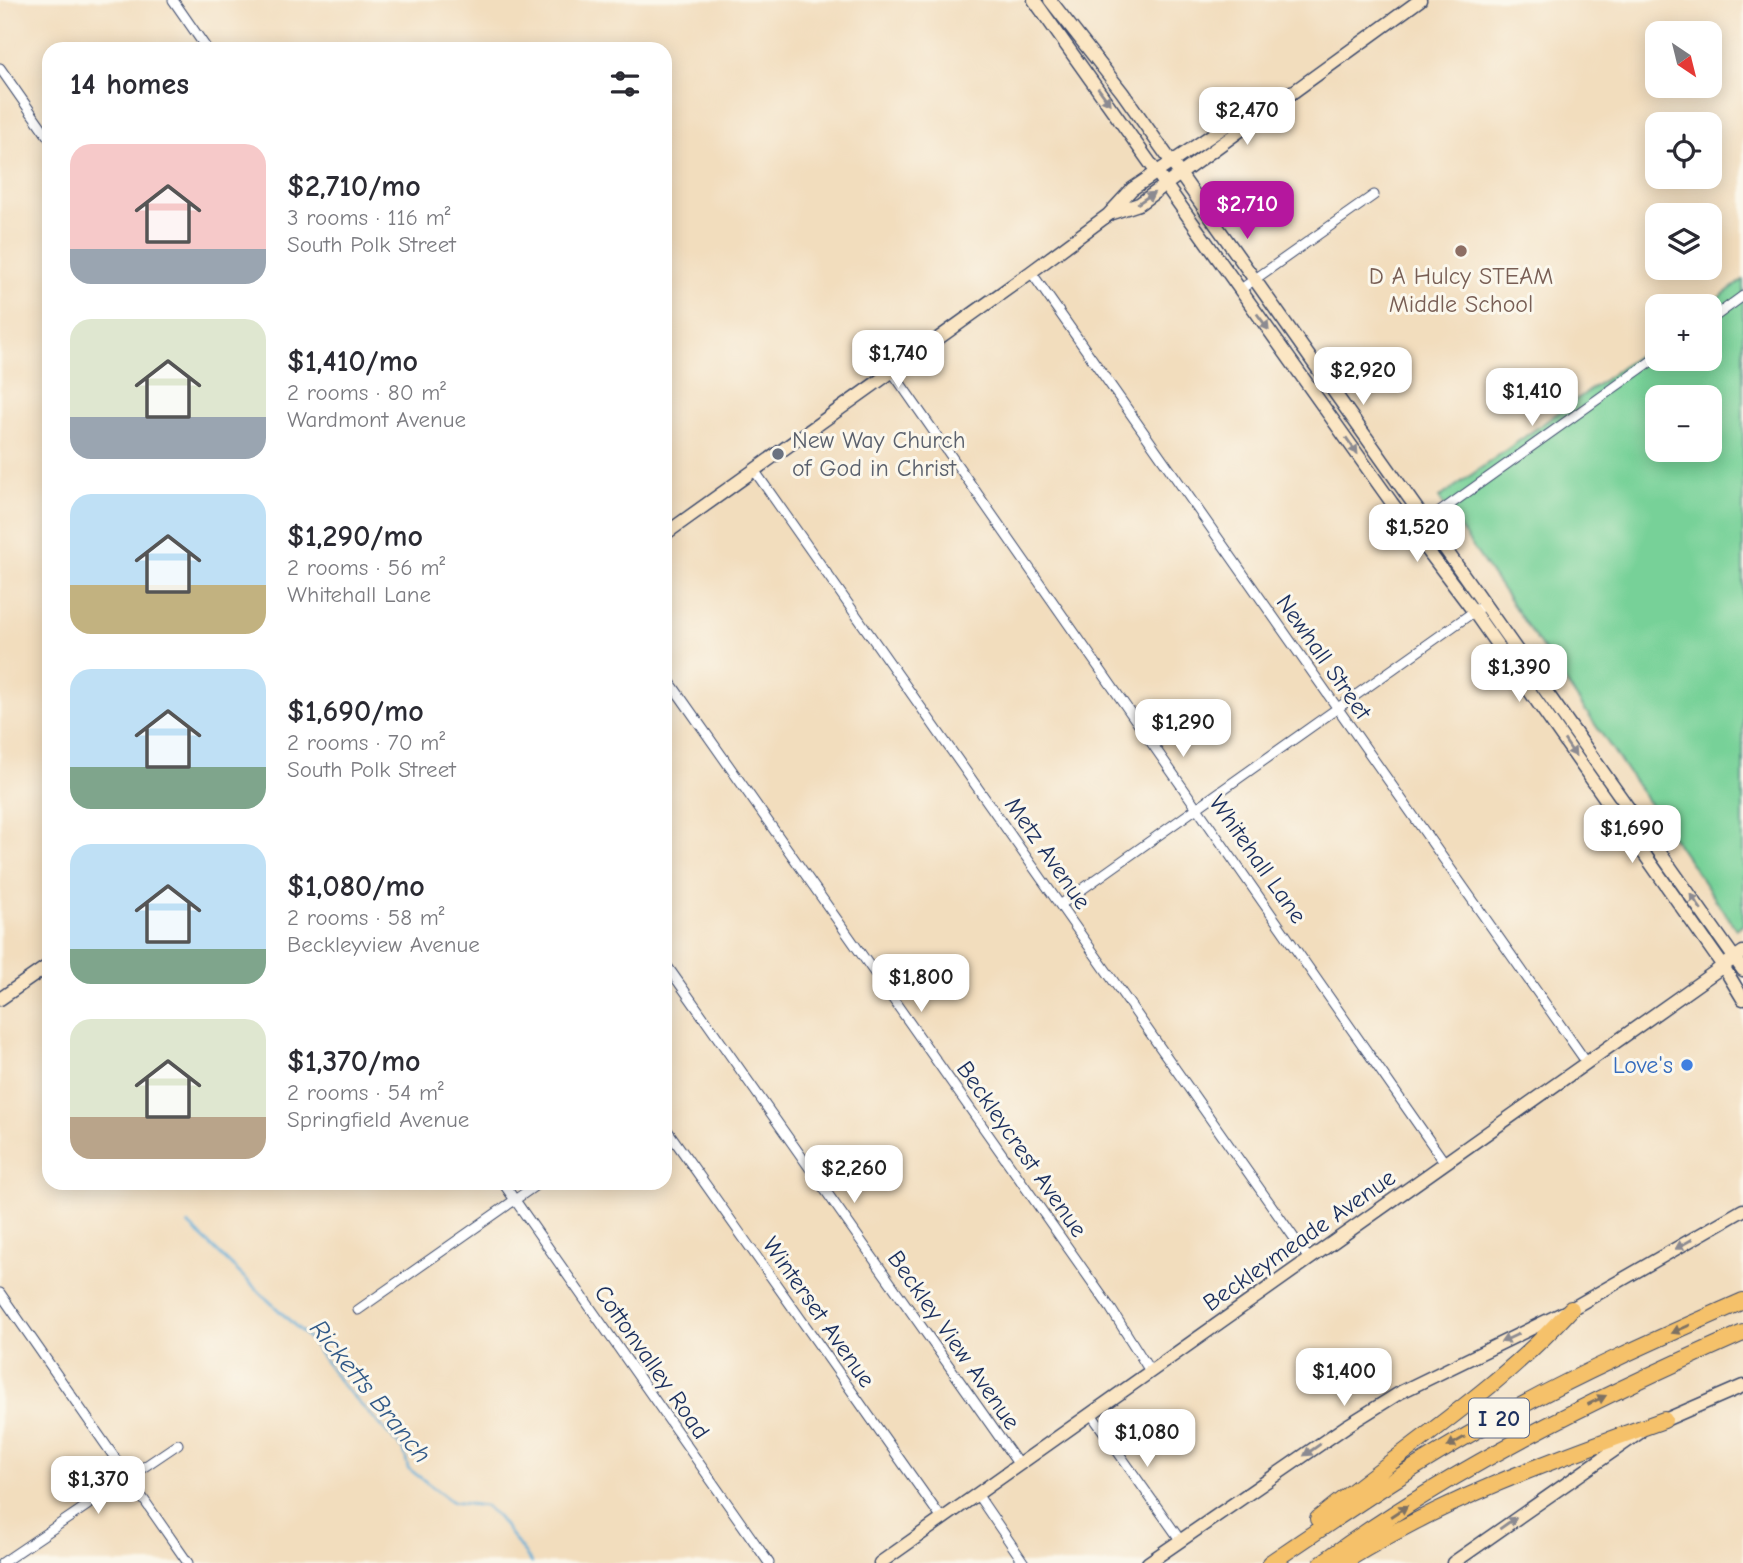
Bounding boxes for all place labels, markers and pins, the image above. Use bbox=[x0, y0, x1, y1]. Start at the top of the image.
pin: $2,470 bbox=[1190, 88, 1304, 147]
pin: $2,710 bbox=[1190, 182, 1304, 241]
marker: D A Hulcy STEAM Middle School bbox=[1453, 243, 1469, 259]
place label: D A Hulcy STEAM Middle School bbox=[1369, 262, 1553, 318]
pin: $1,740 bbox=[841, 330, 955, 390]
pin: $2,920 bbox=[1306, 348, 1420, 407]
pin: $1,410 bbox=[1475, 368, 1589, 428]
place label: New Way Church of God in Christ bbox=[792, 426, 966, 482]
marker: New Way Church of God in Christ bbox=[770, 446, 786, 462]
pin: $1,520 bbox=[1360, 504, 1474, 564]
pin: $1,390 bbox=[1462, 644, 1576, 704]
pin: $1,290 bbox=[1126, 700, 1240, 759]
pin: $1,690 bbox=[1575, 806, 1689, 865]
pin: $1,800 bbox=[864, 954, 978, 1014]
place label: Love's bbox=[1613, 1051, 1673, 1079]
marker: Love's bbox=[1679, 1057, 1695, 1073]
pin: $2,260 bbox=[797, 1146, 911, 1205]
pin: $1,400 bbox=[1287, 1348, 1401, 1408]
pin: $1,080 bbox=[1090, 1410, 1204, 1469]
pin: $1,370 bbox=[41, 1456, 155, 1516]

